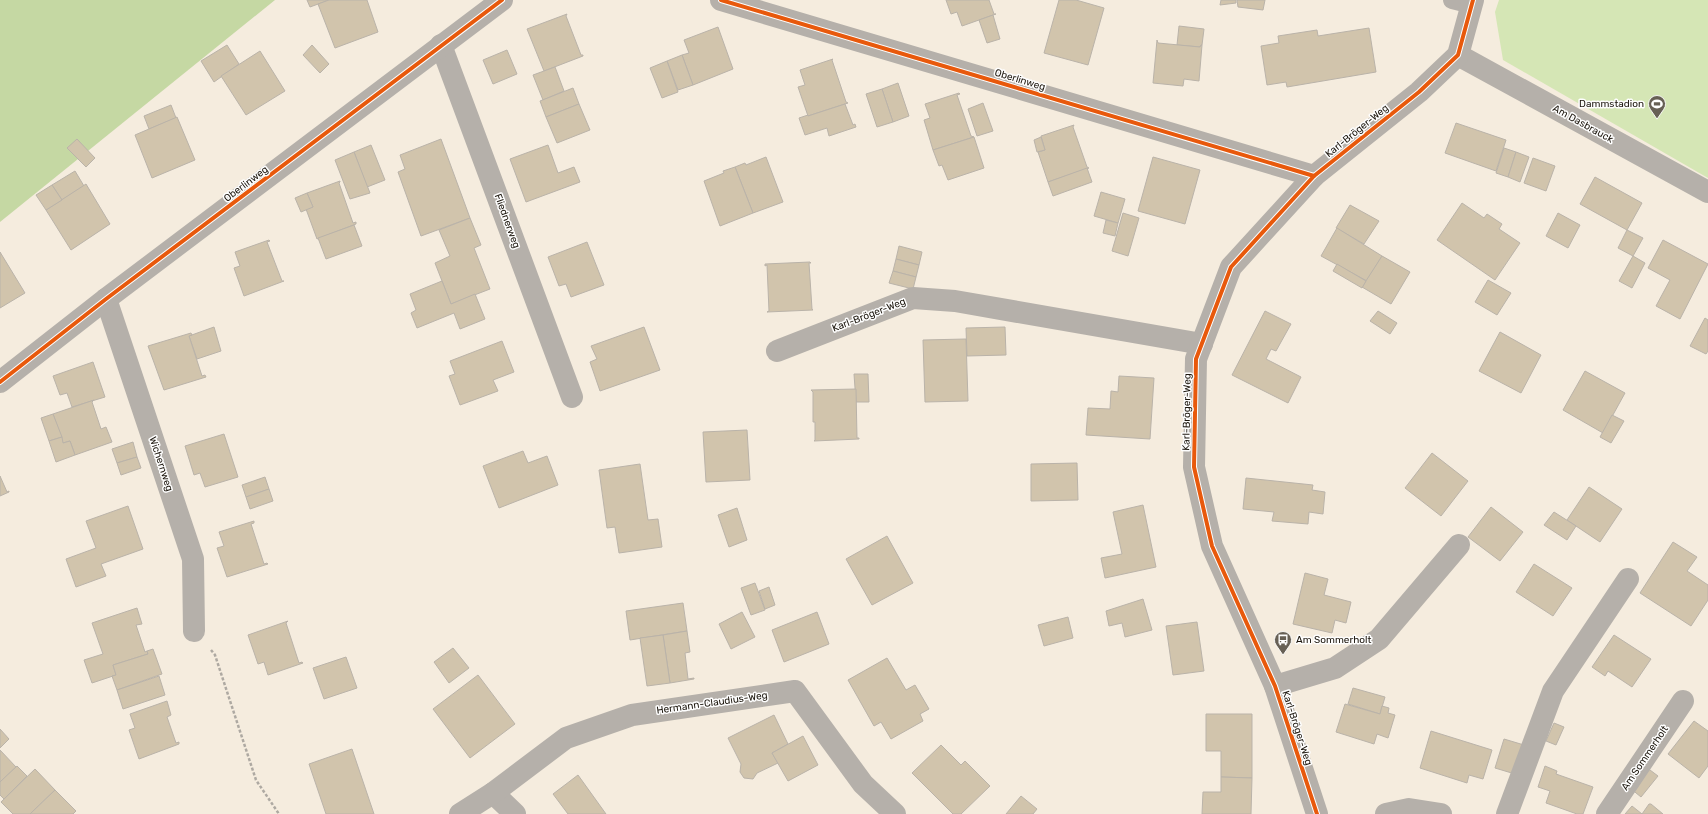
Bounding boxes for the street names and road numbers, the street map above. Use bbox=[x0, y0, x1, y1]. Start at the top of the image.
street label: Oberlinweg bbox=[993, 67, 1047, 93]
street label: Karl-Bröger-Weg bbox=[1323, 102, 1391, 160]
street label: Am Dasbrauck bbox=[1551, 102, 1616, 146]
street label: Oberlinweg bbox=[221, 163, 271, 205]
street label: Fliednerweg bbox=[492, 192, 522, 250]
street label: Karl-Bröger-Weg bbox=[831, 295, 907, 335]
street label: Karl-Bröger-Weg bbox=[1180, 373, 1194, 451]
street label: Wichernweg bbox=[147, 435, 176, 493]
street label: Hermann-Claudius-Weg bbox=[656, 689, 768, 717]
street label: Karl-Bröger-Weg bbox=[1279, 689, 1315, 767]
street label: Am Sommerholt bbox=[1619, 723, 1671, 793]

